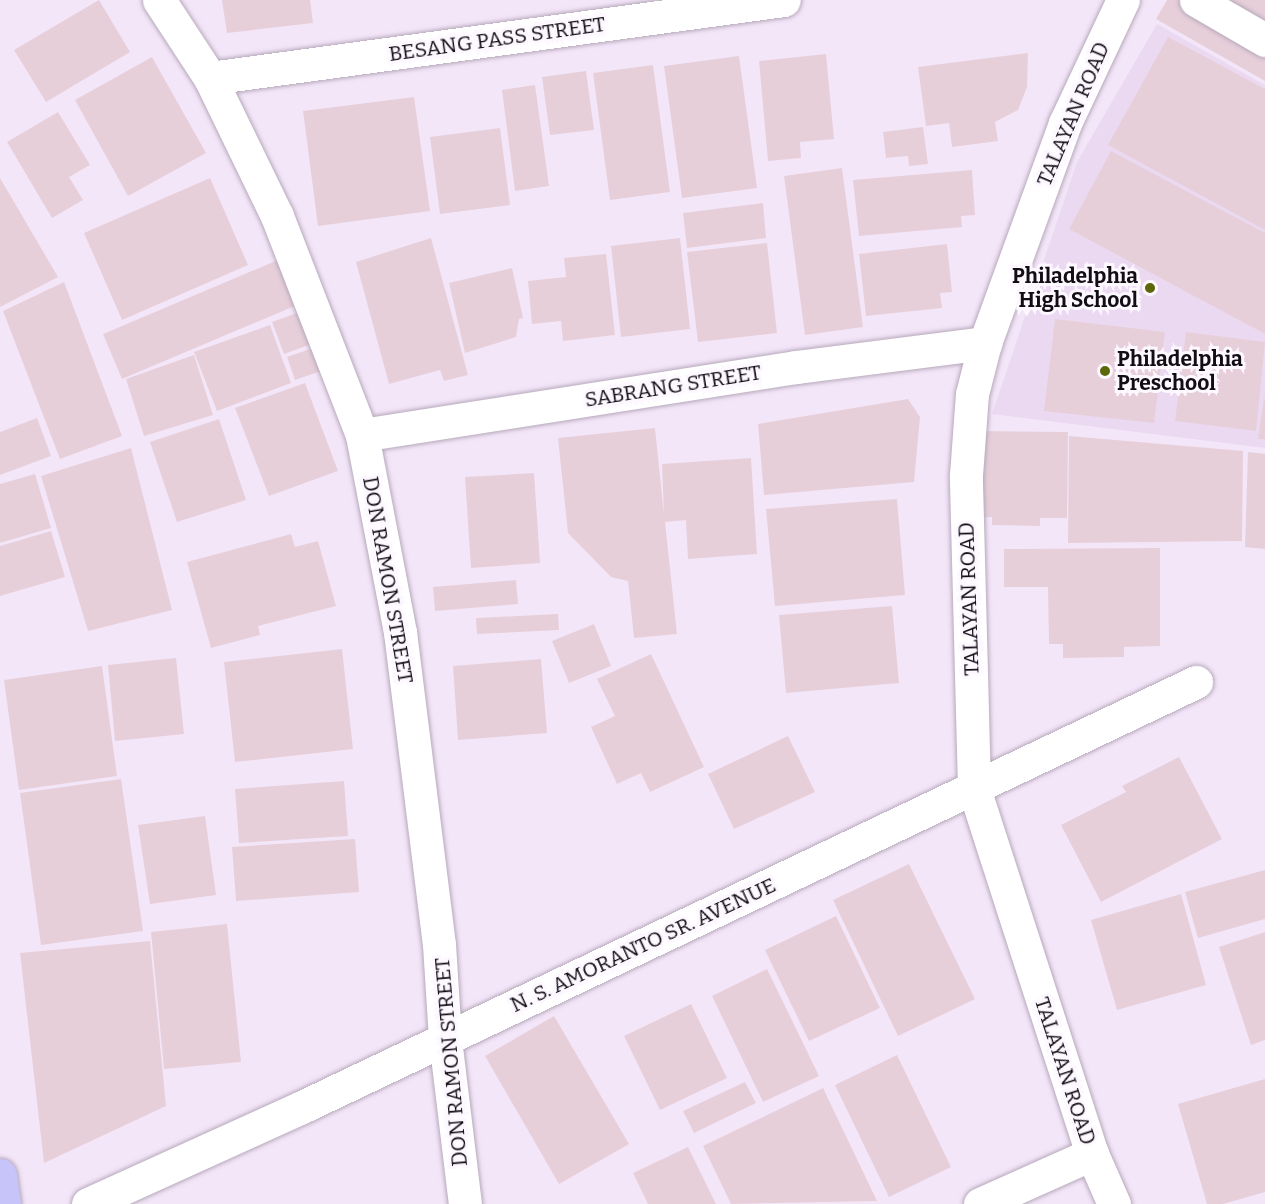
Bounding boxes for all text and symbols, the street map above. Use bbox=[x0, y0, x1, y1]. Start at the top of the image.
street label: BESANG PASS STREET bbox=[387, 11, 607, 67]
street label: TALAYAN ROAD bbox=[1031, 38, 1115, 190]
place label: Philadelphia High School bbox=[1012, 263, 1138, 313]
marker: Philadelphia High School bbox=[1143, 281, 1157, 295]
place label: Philadelphia Preschool bbox=[1117, 346, 1243, 396]
street label: SABRANG STREET bbox=[583, 360, 763, 412]
marker: Philadelphia Preschool bbox=[1098, 364, 1112, 378]
street label: DON RAMON STREET bbox=[357, 475, 419, 685]
street label: TALAYAN ROAD bbox=[954, 522, 984, 676]
street label: N. S. AMORANTO SR. AVENUE bbox=[506, 872, 780, 1018]
street label: DON RAMON STREET bbox=[429, 957, 473, 1167]
street label: TALAYAN ROAD bbox=[1029, 994, 1101, 1148]

